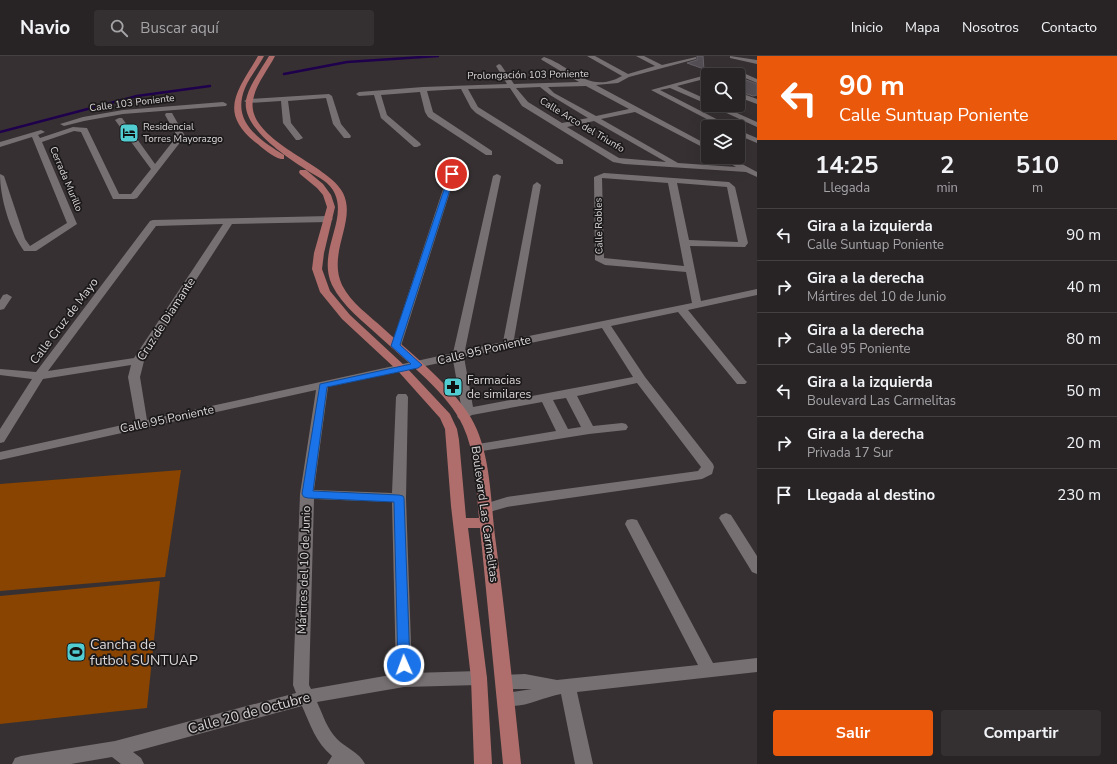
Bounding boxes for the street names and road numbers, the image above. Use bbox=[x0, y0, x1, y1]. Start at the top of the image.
street label: Prolongación 103 Poniente bbox=[467, 67, 589, 83]
street label: Calle 103 Poniente bbox=[89, 91, 175, 115]
street label: Calle Arco del Triunfo bbox=[537, 94, 628, 156]
street label: Cerrada Murillo bbox=[46, 144, 86, 214]
street label: Calle Robles bbox=[592, 197, 606, 254]
street label: Calle Cruz de Mayo bbox=[26, 274, 102, 367]
street label: Cruz de Diamante bbox=[133, 274, 199, 364]
street label: Calle 95 Poniente bbox=[436, 331, 532, 369]
street label: Calle 95 Poniente bbox=[119, 401, 215, 437]
street label: Boulevard Las Carmelitas bbox=[467, 445, 503, 583]
street label: Mártires del 10 de Junio bbox=[294, 505, 314, 635]
street label: Calle 20 de Octubre bbox=[186, 688, 312, 738]

